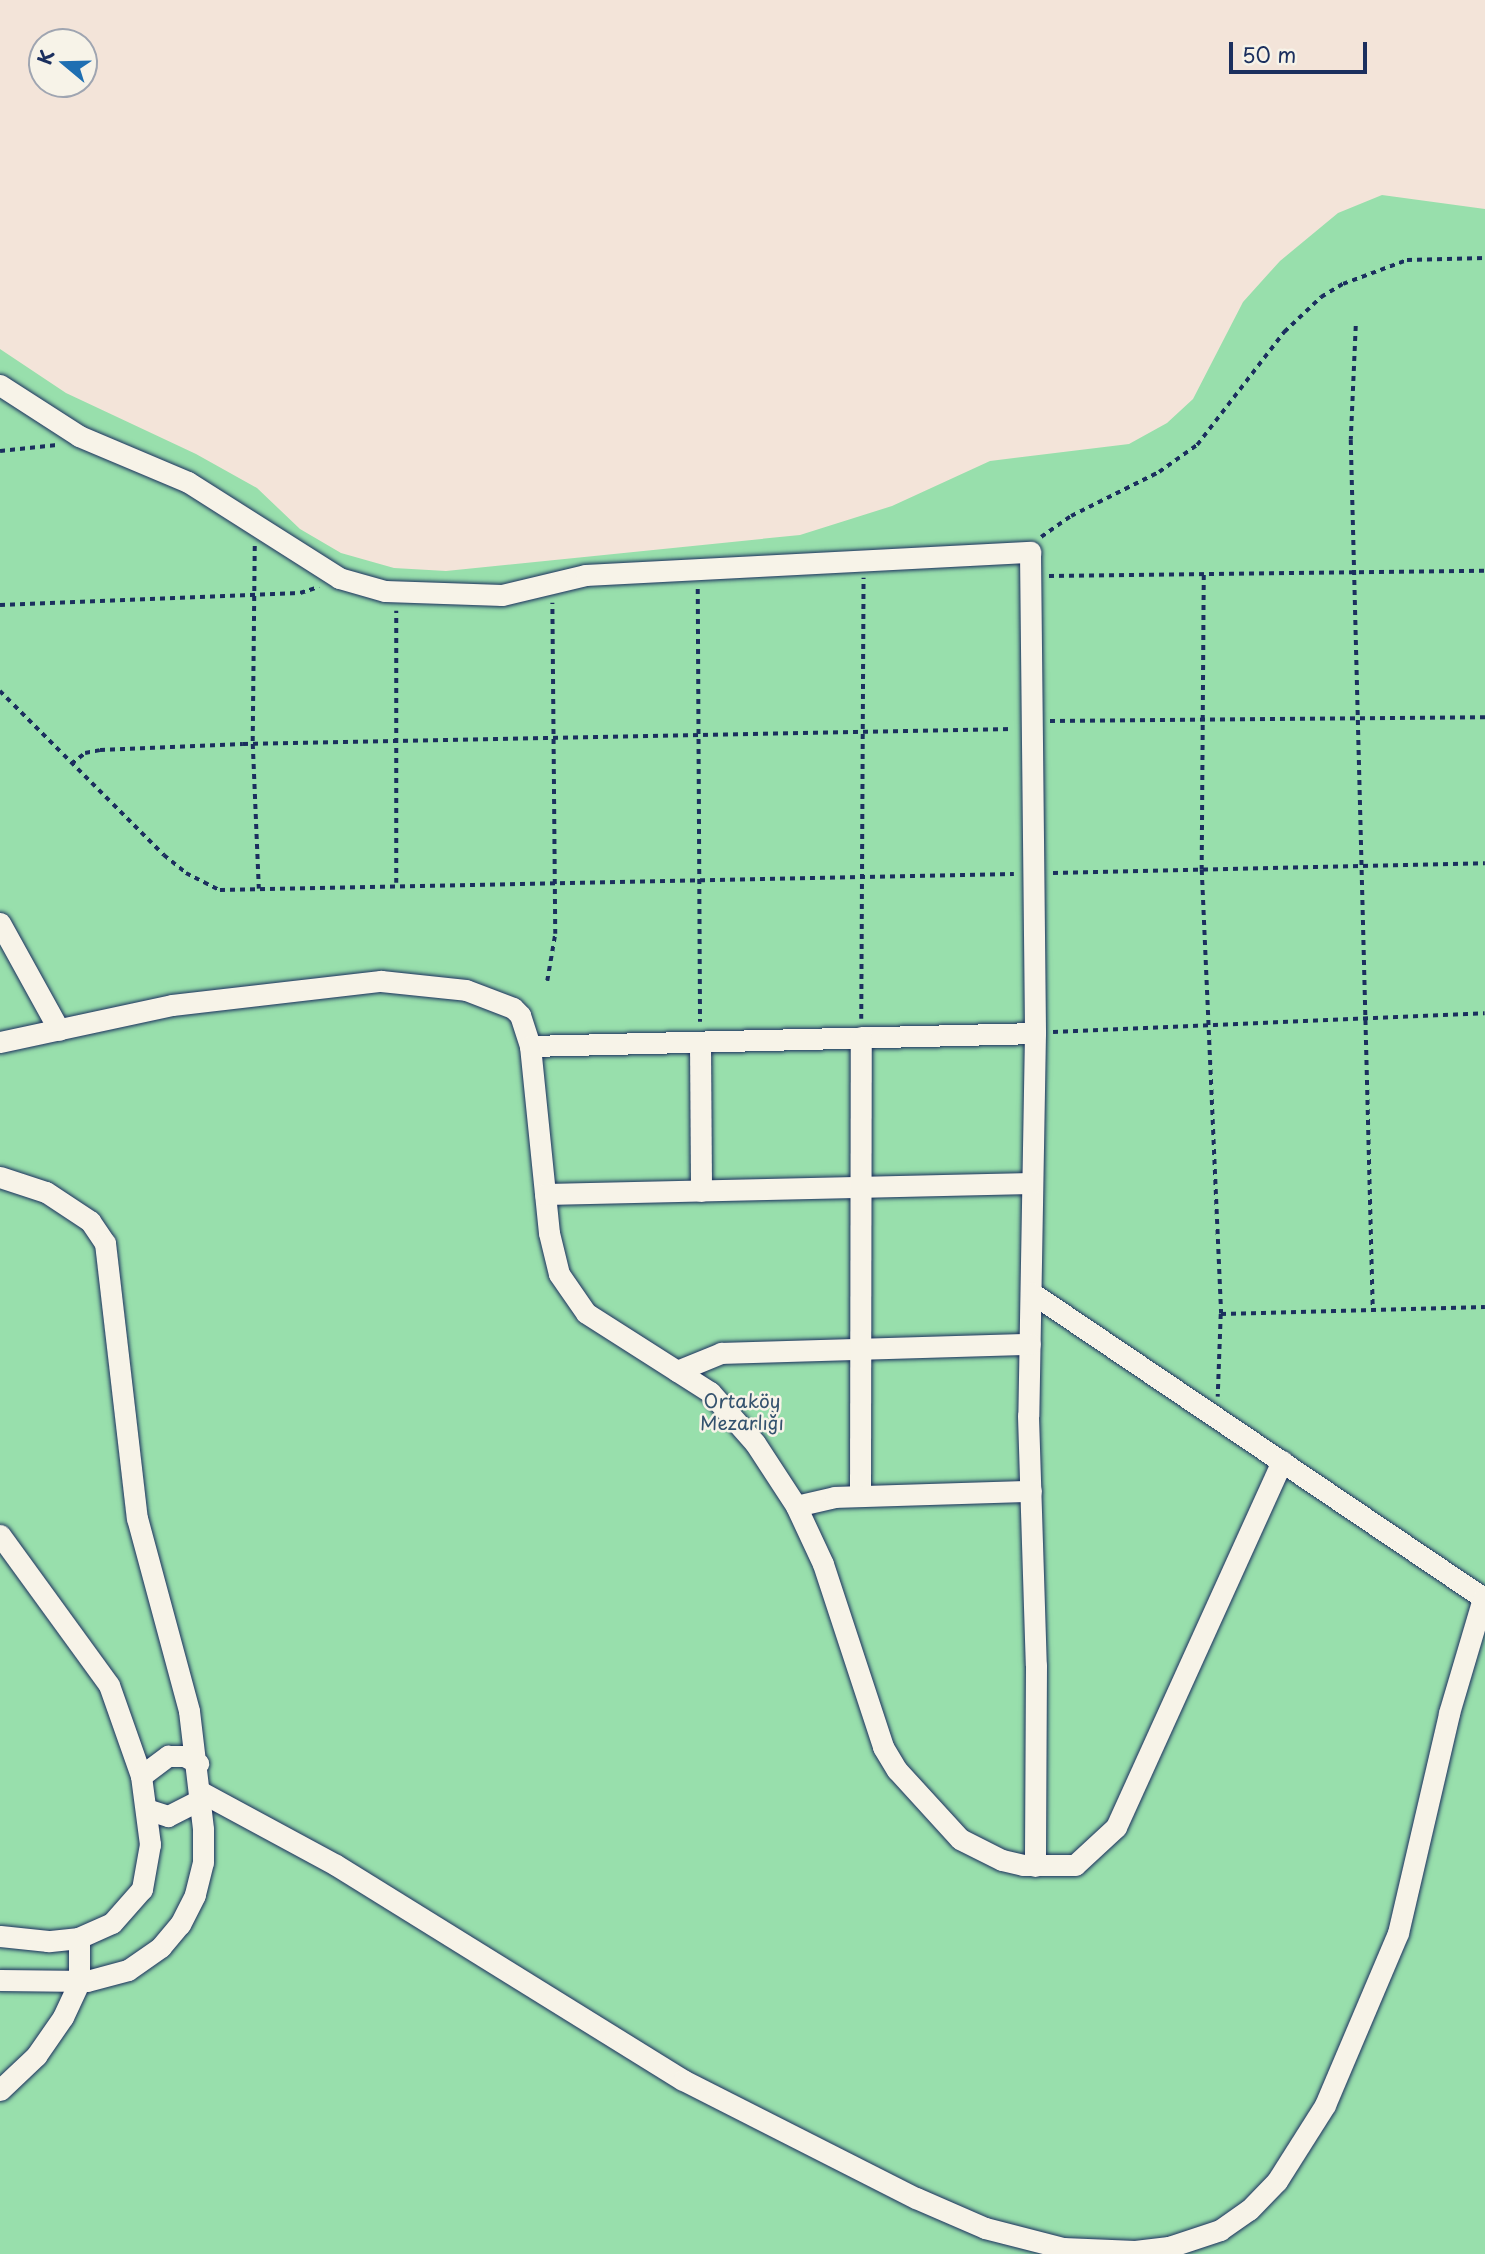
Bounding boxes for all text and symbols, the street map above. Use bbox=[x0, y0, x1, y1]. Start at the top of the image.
north arrow bbox=[28, 28, 98, 98]
scale bar bbox=[1233, 28, 1371, 72]
text: 50 m bbox=[1242, 38, 1296, 70]
text: K bbox=[30, 46, 61, 68]
park label: Ortaköy Mezarlığı bbox=[700, 1390, 784, 1434]

